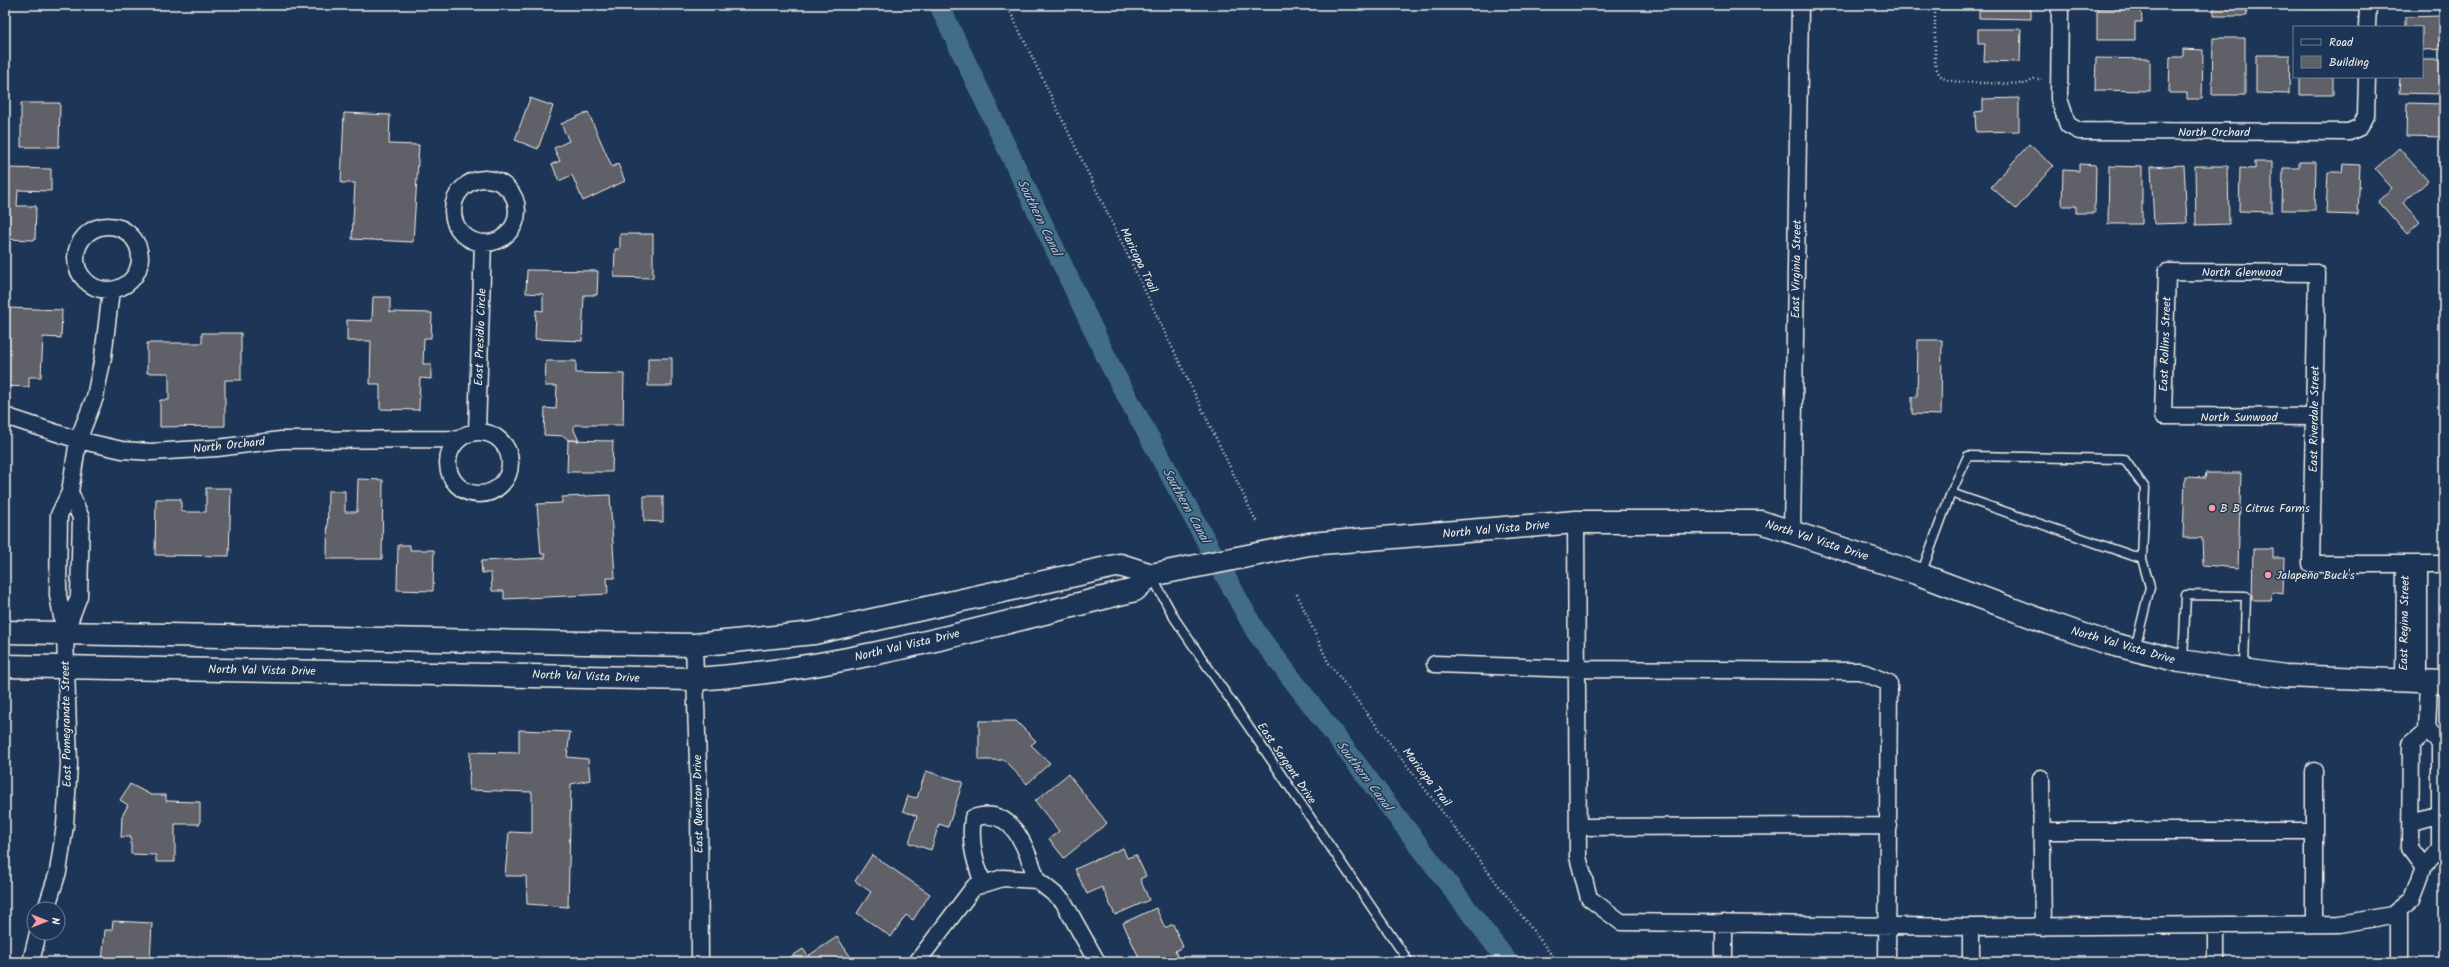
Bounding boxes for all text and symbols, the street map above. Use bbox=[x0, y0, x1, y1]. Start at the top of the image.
legend bbox=[2293, 26, 2423, 78]
text: Road bbox=[2329, 33, 2354, 52]
text: Building bbox=[2329, 53, 2369, 72]
street label: North Orchard bbox=[2178, 123, 2251, 142]
water label: Southern Canal bbox=[1011, 176, 1068, 262]
street label: East Virginia Street bbox=[1786, 219, 1807, 319]
street label: Maricopa Trail bbox=[1115, 224, 1163, 296]
street label: North Glenwood bbox=[2202, 263, 2283, 282]
street label: East Presidio Circle bbox=[469, 287, 492, 386]
street label: East Rollins Street bbox=[2154, 296, 2177, 392]
street label: East Riverdale Street bbox=[2304, 365, 2325, 473]
street label: North Sunwood bbox=[2201, 408, 2278, 427]
street label: North Orchard bbox=[192, 432, 267, 459]
water label: Southern Canal bbox=[1156, 464, 1216, 550]
place label: B B Citrus Farms bbox=[2220, 499, 2310, 518]
marker: B B Citrus Farms bbox=[2207, 503, 2217, 513]
street label: North Val Vista Drive bbox=[1442, 515, 1551, 544]
street label: North Val Vista Drive bbox=[1763, 515, 1872, 566]
place label: Jalapeño Buck's bbox=[2276, 566, 2355, 585]
marker: Jalapeño Buck's bbox=[2263, 570, 2273, 580]
street label: East Regina Street bbox=[2394, 575, 2415, 671]
street label: North Val Vista Drive bbox=[2069, 622, 2178, 670]
street label: North Val Vista Drive bbox=[853, 624, 962, 667]
street label: East Pomegranate Street bbox=[56, 660, 77, 788]
street label: North Val Vista Drive bbox=[208, 660, 317, 681]
street label: North Val Vista Drive bbox=[532, 665, 641, 688]
street label: East Sargent Drive bbox=[1252, 719, 1321, 809]
water label: Southern Canal bbox=[1330, 736, 1399, 818]
street label: Maricopa Trail bbox=[1397, 744, 1456, 811]
street label: East Quenton Drive bbox=[688, 754, 709, 854]
north arrow bbox=[26, 901, 66, 941]
text: N bbox=[46, 918, 64, 925]

